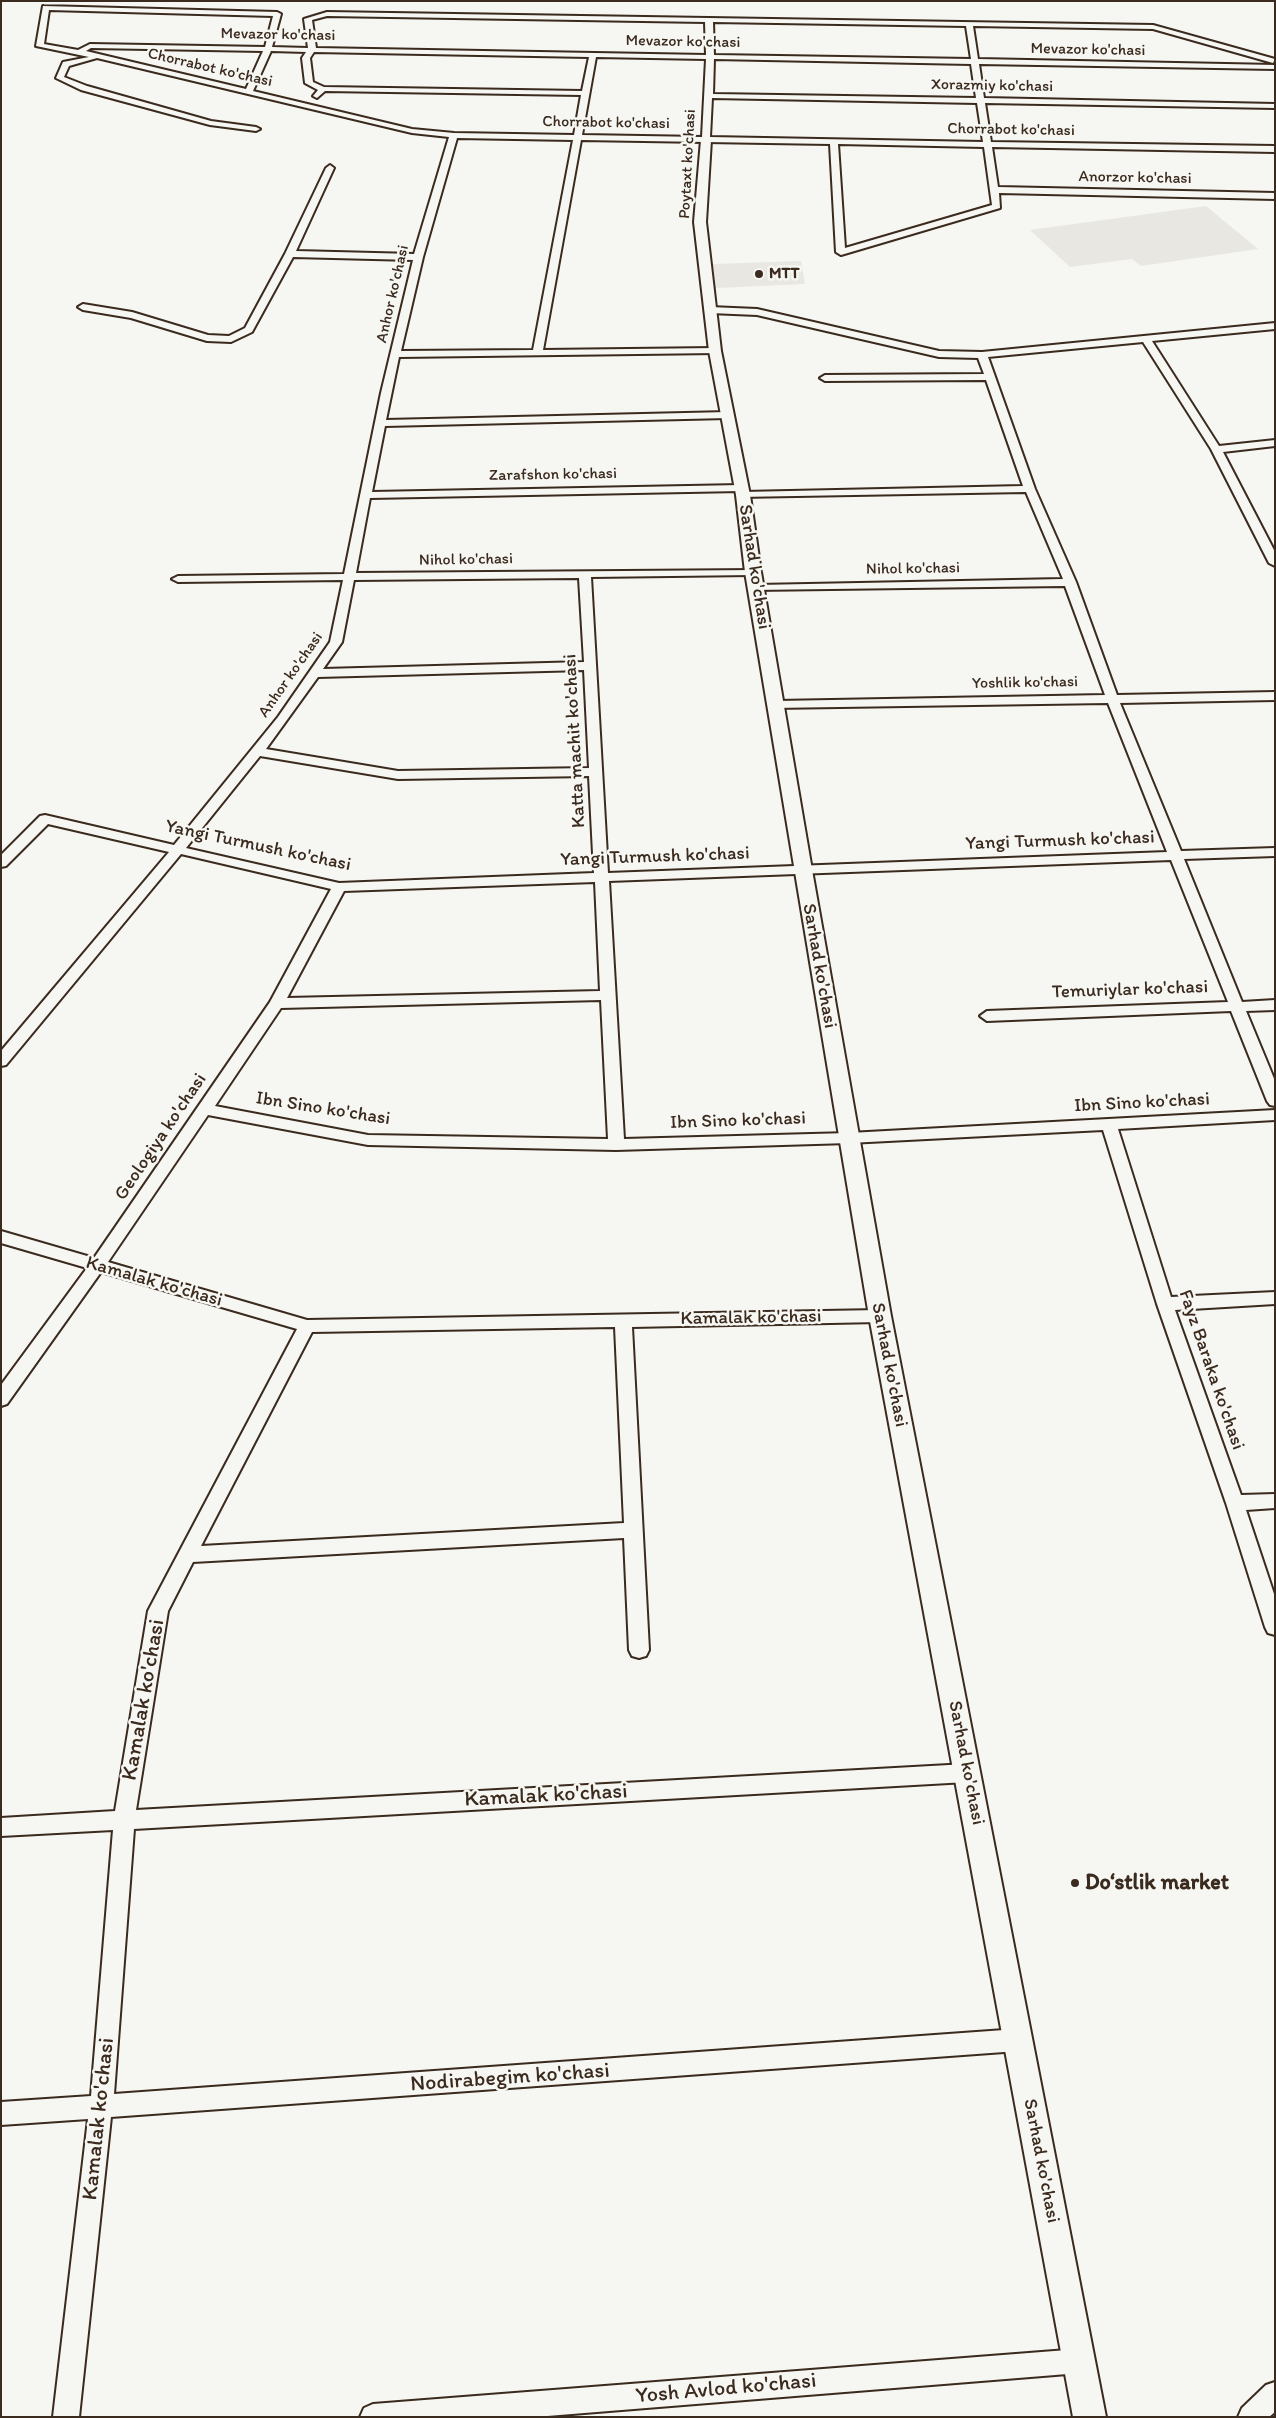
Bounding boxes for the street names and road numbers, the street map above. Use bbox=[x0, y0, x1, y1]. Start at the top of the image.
street label: Mevazor ko'chasi bbox=[220, 24, 336, 46]
street label: Mevazor ko'chasi bbox=[625, 31, 741, 53]
street label: Mevazor ko'chasi bbox=[1030, 39, 1146, 61]
street label: Chorrabot ko'chasi bbox=[146, 44, 274, 92]
street label: Xorazmiy ko'chasi bbox=[931, 75, 1053, 97]
street label: Poytaxt ko'chasi bbox=[676, 109, 700, 219]
street label: Chorrabot ko'chasi bbox=[542, 112, 670, 134]
street label: Chorrabot ko'chasi bbox=[947, 119, 1075, 141]
street label: Anorzor ko'chasi bbox=[1078, 167, 1192, 189]
street label: Anhor ko'chasi bbox=[372, 243, 414, 345]
street label: Zarafshon ko'chasi bbox=[489, 464, 617, 486]
street label: Sarhad ko'chasi bbox=[733, 503, 775, 631]
street label: Nihol ko'chasi bbox=[419, 550, 513, 570]
street label: Nihol ko'chasi bbox=[866, 559, 960, 579]
street label: Anhor ko'chasi bbox=[255, 629, 327, 721]
street label: Katta machit ko'chasi bbox=[559, 653, 591, 829]
street label: Yoshlik ko'chasi bbox=[972, 672, 1078, 694]
street label: Yangi Turmush ko'chasi bbox=[163, 815, 353, 877]
street label: Yangi Turmush ko'chasi bbox=[965, 826, 1155, 856]
street label: Yangi Turmush ko'chasi bbox=[560, 842, 750, 872]
street label: Sarhad ko'chasi bbox=[797, 902, 841, 1030]
street label: Temuriylar ko'chasi bbox=[1052, 976, 1208, 1004]
street label: Geologiya ko'chasi bbox=[110, 1069, 212, 1205]
street label: Ibn Sino ko'chasi bbox=[254, 1087, 392, 1131]
street label: Ibn Sino ko'chasi bbox=[1074, 1088, 1210, 1118]
street label: Ibn Sino ko'chasi bbox=[670, 1107, 806, 1135]
street label: Kamalak ko'chasi bbox=[83, 1252, 225, 1312]
street label: Fayz Baraka ko'chasi bbox=[1173, 1287, 1249, 1453]
street label: Sarhad ko'chasi bbox=[866, 1301, 912, 1429]
street label: Kamalak ko'chasi bbox=[680, 1305, 822, 1331]
street label: Kamalak ko'chasi bbox=[117, 1617, 171, 1783]
street label: Sarhad ko'chasi bbox=[943, 1699, 989, 1827]
street label: Kamalak ko'chasi bbox=[464, 1779, 628, 1813]
street label: Kamalak ko'chasi bbox=[77, 2036, 121, 2202]
street label: Nodirabegim ko'chasi bbox=[409, 2058, 611, 2098]
street label: Sarhad ko'chasi bbox=[1018, 2097, 1064, 2225]
street label: Yosh Avlod ko'chasi bbox=[635, 2368, 817, 2410]

